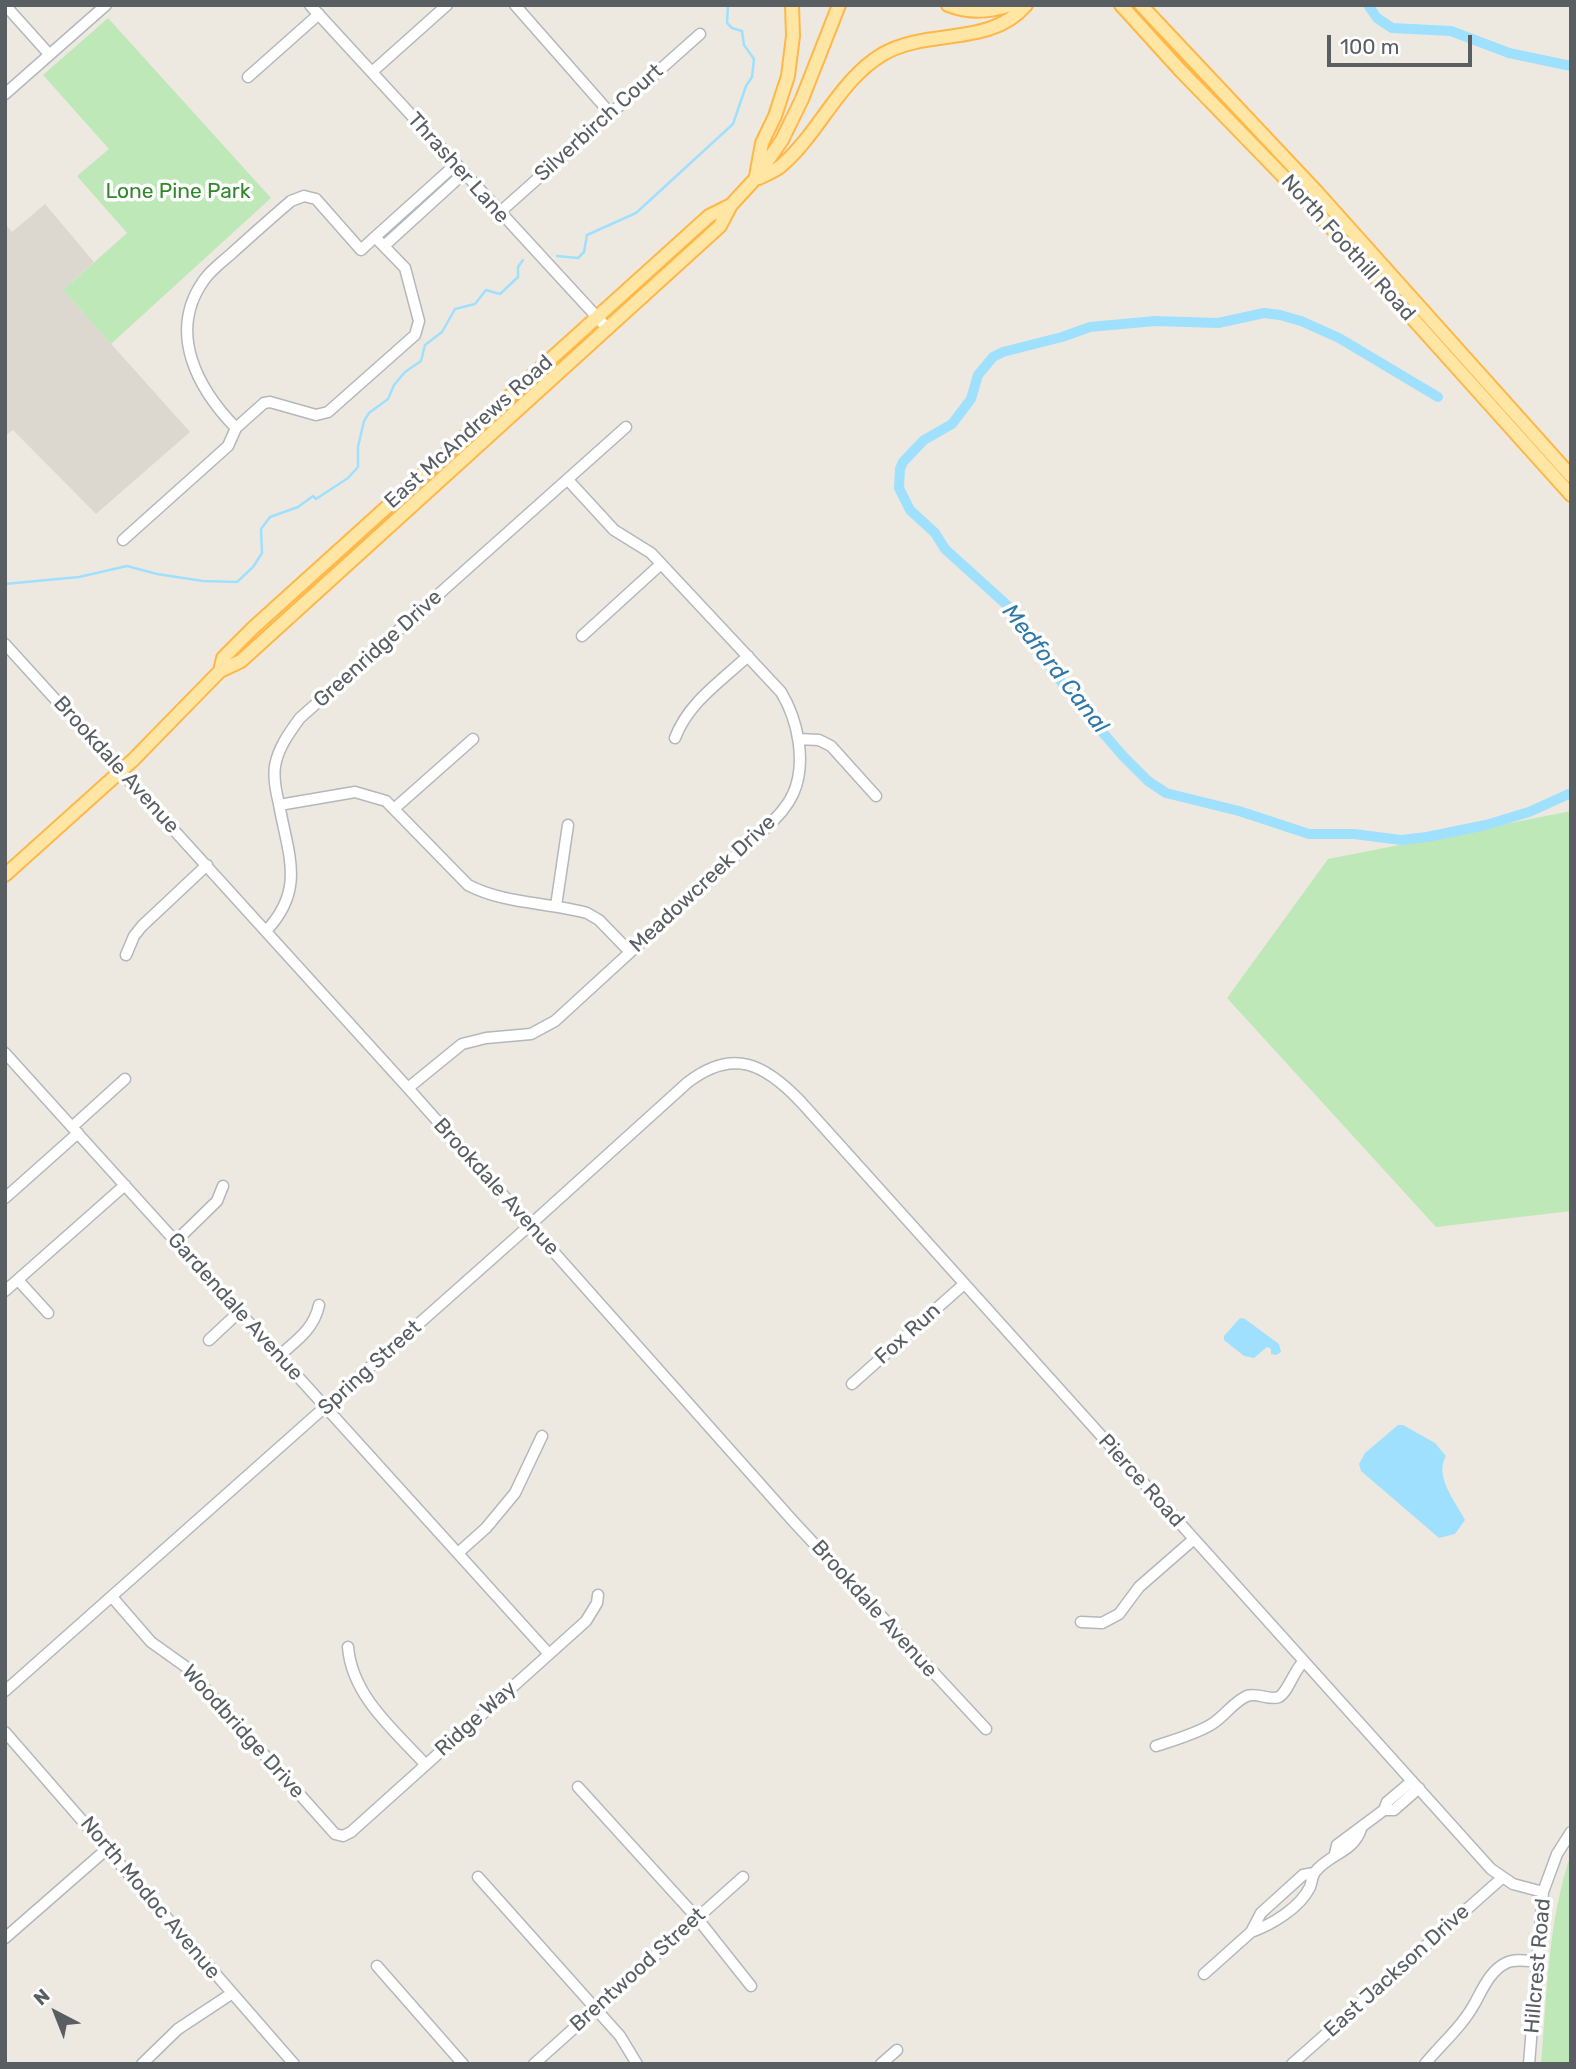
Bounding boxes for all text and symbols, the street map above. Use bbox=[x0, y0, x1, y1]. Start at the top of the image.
scale bar bbox=[1331, 21, 1476, 65]
text: 100 m bbox=[1340, 34, 1399, 59]
street label: Silverbirch Court bbox=[530, 59, 668, 187]
street label: Thrasher Lane bbox=[402, 107, 514, 229]
street label: North Foothill Road bbox=[1276, 170, 1420, 326]
park label: Lone Pine Park bbox=[105, 179, 251, 205]
street label: East McAndrews Road bbox=[380, 350, 558, 514]
street label: Greenridge Drive bbox=[309, 585, 447, 713]
water label: Medford Canal bbox=[996, 599, 1114, 739]
street label: Brookdale Avenue bbox=[48, 691, 184, 839]
street label: Meadowcreek Drive bbox=[625, 810, 781, 958]
street label: Brookdale Avenue bbox=[428, 1113, 564, 1261]
street label: Gardendale Avenue bbox=[162, 1228, 308, 1386]
street label: Fox Run bbox=[870, 1298, 946, 1370]
street label: Spring Street bbox=[313, 1315, 427, 1421]
street label: Pierce Road bbox=[1093, 1429, 1189, 1533]
street label: Brookdale Avenue bbox=[806, 1535, 942, 1683]
street label: Woodbridge Drive bbox=[176, 1660, 310, 1804]
street label: Ridge Way bbox=[430, 1676, 522, 1762]
street label: North Modoc Avenue bbox=[75, 1812, 225, 1984]
street label: Hillcrest Road bbox=[1520, 1898, 1556, 2034]
street label: East Jackson Drive bbox=[1319, 1899, 1475, 2043]
street label: Brentwood Street bbox=[565, 1903, 711, 2037]
north arrow bbox=[21, 1978, 91, 2048]
text: N bbox=[29, 1984, 54, 2010]

